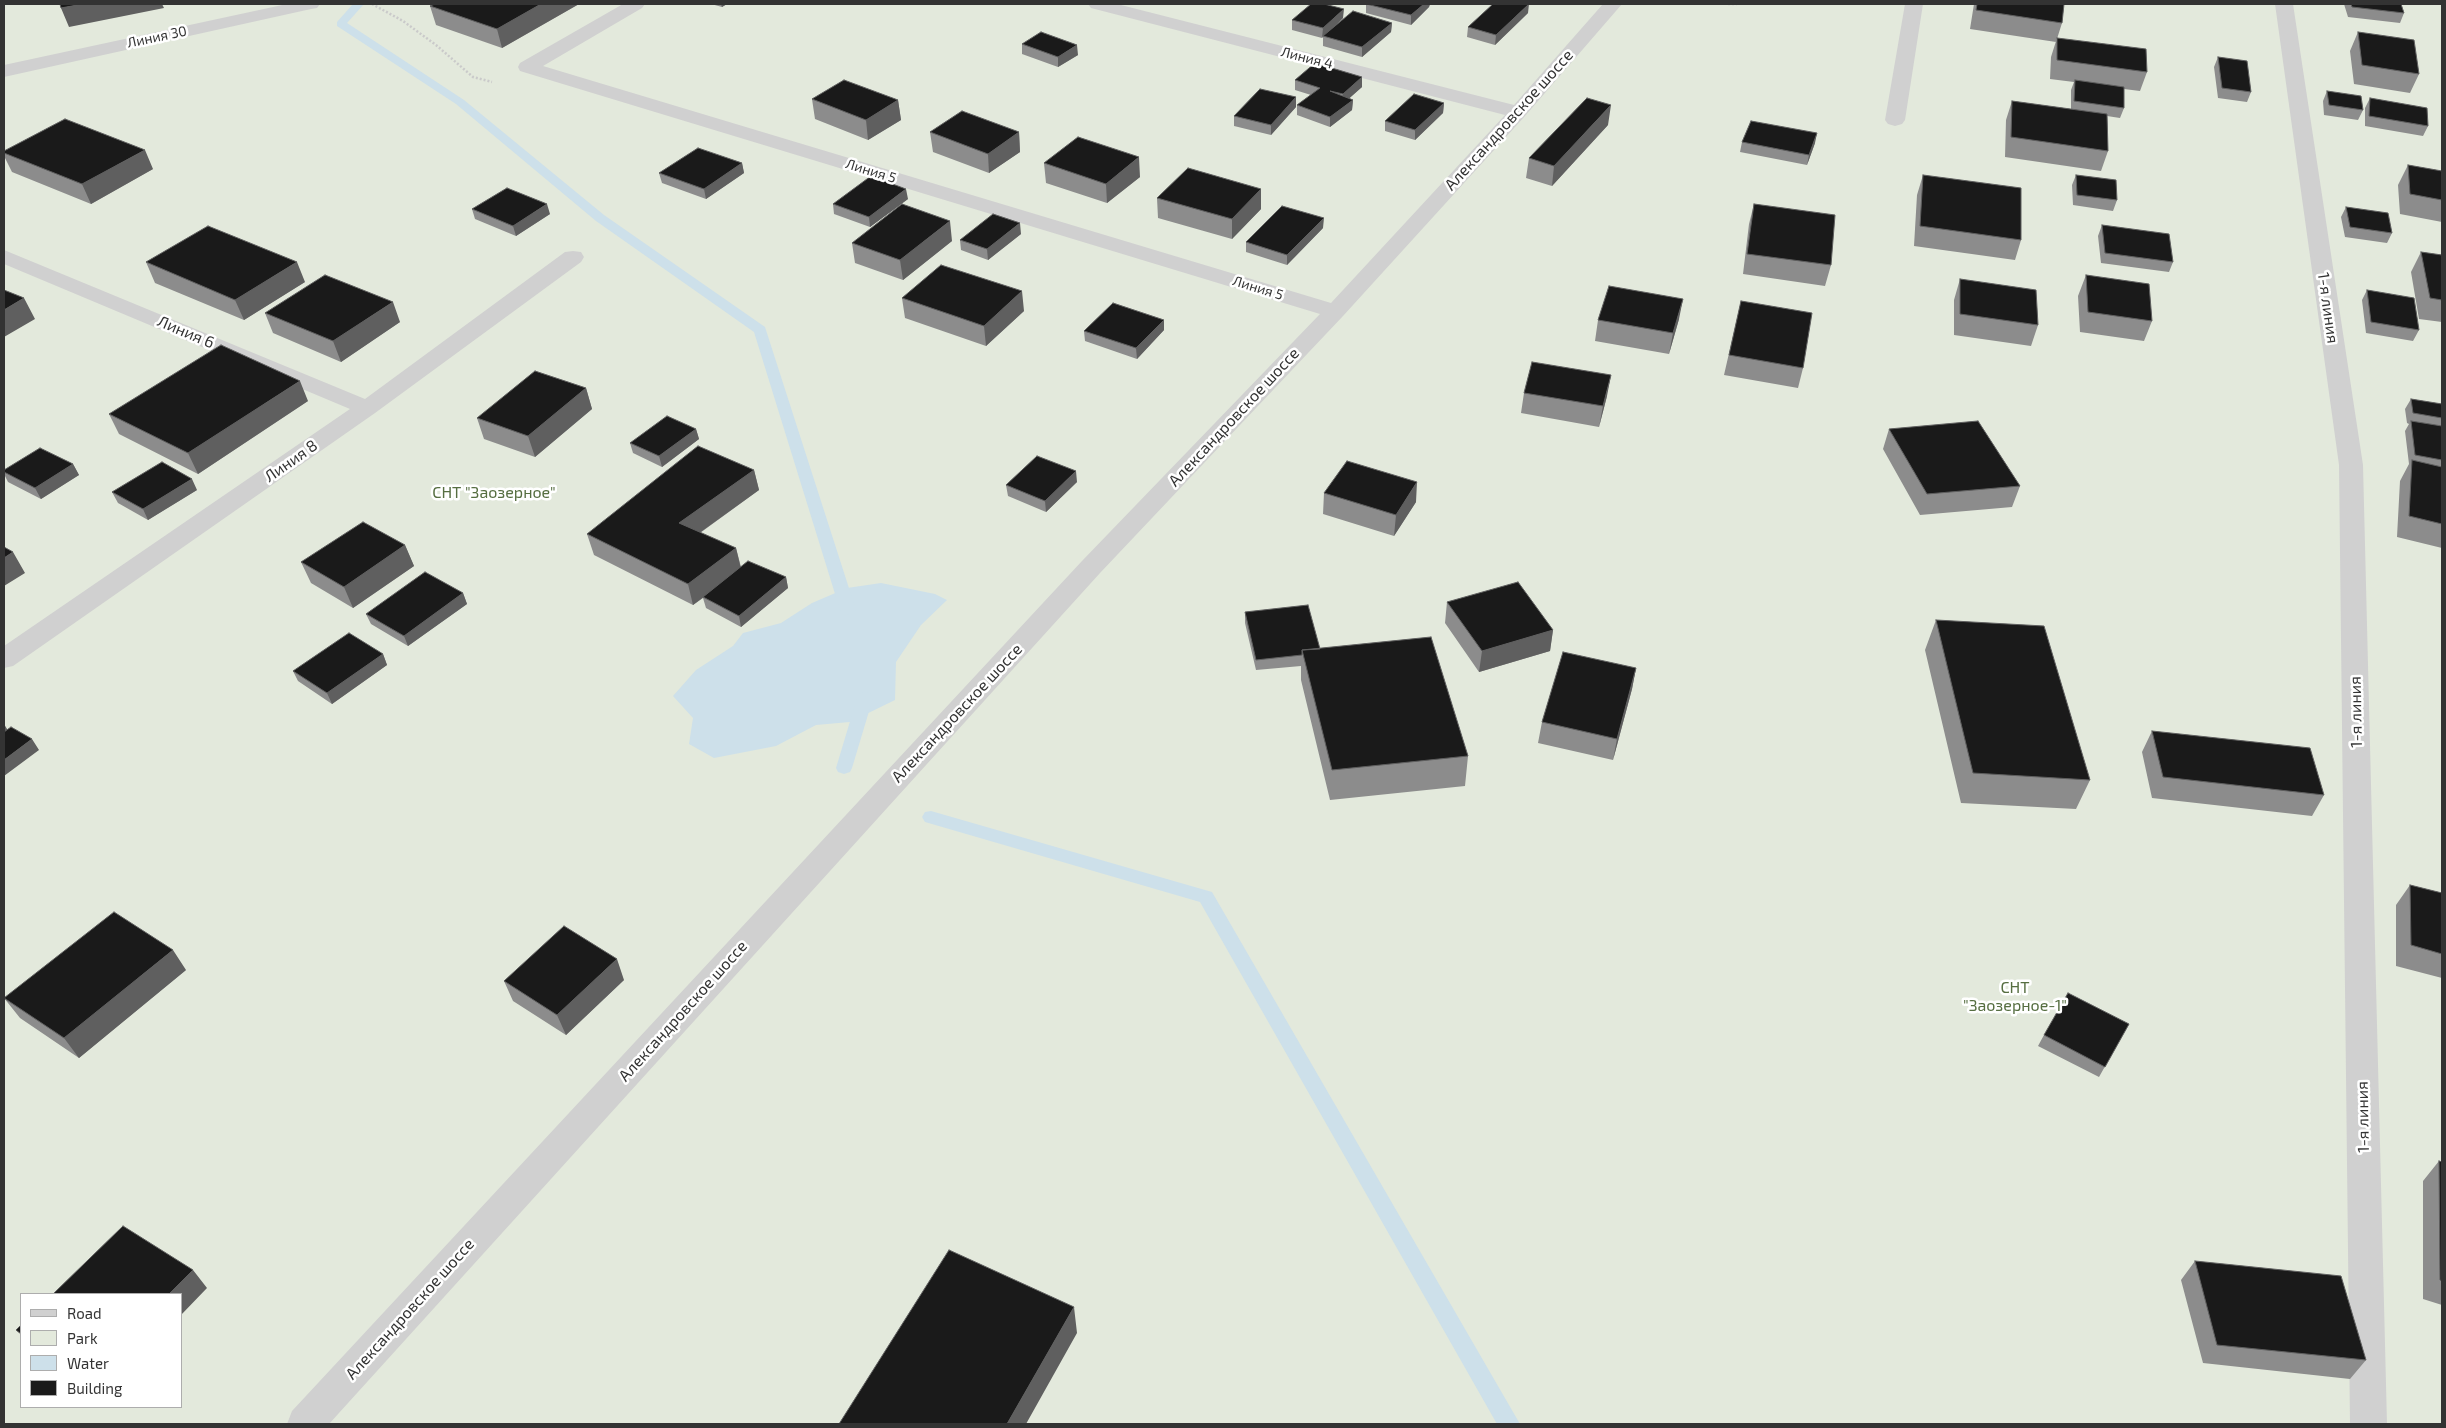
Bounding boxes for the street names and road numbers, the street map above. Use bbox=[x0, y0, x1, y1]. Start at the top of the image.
street label: Линия 30 bbox=[126, 22, 188, 52]
street label: Линия 4 bbox=[1279, 43, 1335, 73]
street label: Александровское шоссе bbox=[1441, 46, 1577, 194]
street label: Линия 5 bbox=[844, 155, 898, 187]
street label: 1-я линия bbox=[2314, 271, 2342, 345]
street label: Линия 5 bbox=[1231, 272, 1285, 304]
street label: Линия 6 bbox=[155, 311, 217, 353]
street label: Александровское шоссе bbox=[1165, 344, 1303, 490]
street label: Линия 8 bbox=[261, 436, 321, 486]
street label: Александровское шоссе bbox=[888, 640, 1026, 786]
street label: 1-я линия bbox=[2346, 676, 2366, 748]
street label: Александровское шоссе bbox=[615, 937, 751, 1085]
street label: 1-я линия bbox=[2353, 1081, 2373, 1153]
street label: Александровское шоссе bbox=[342, 1235, 478, 1383]

